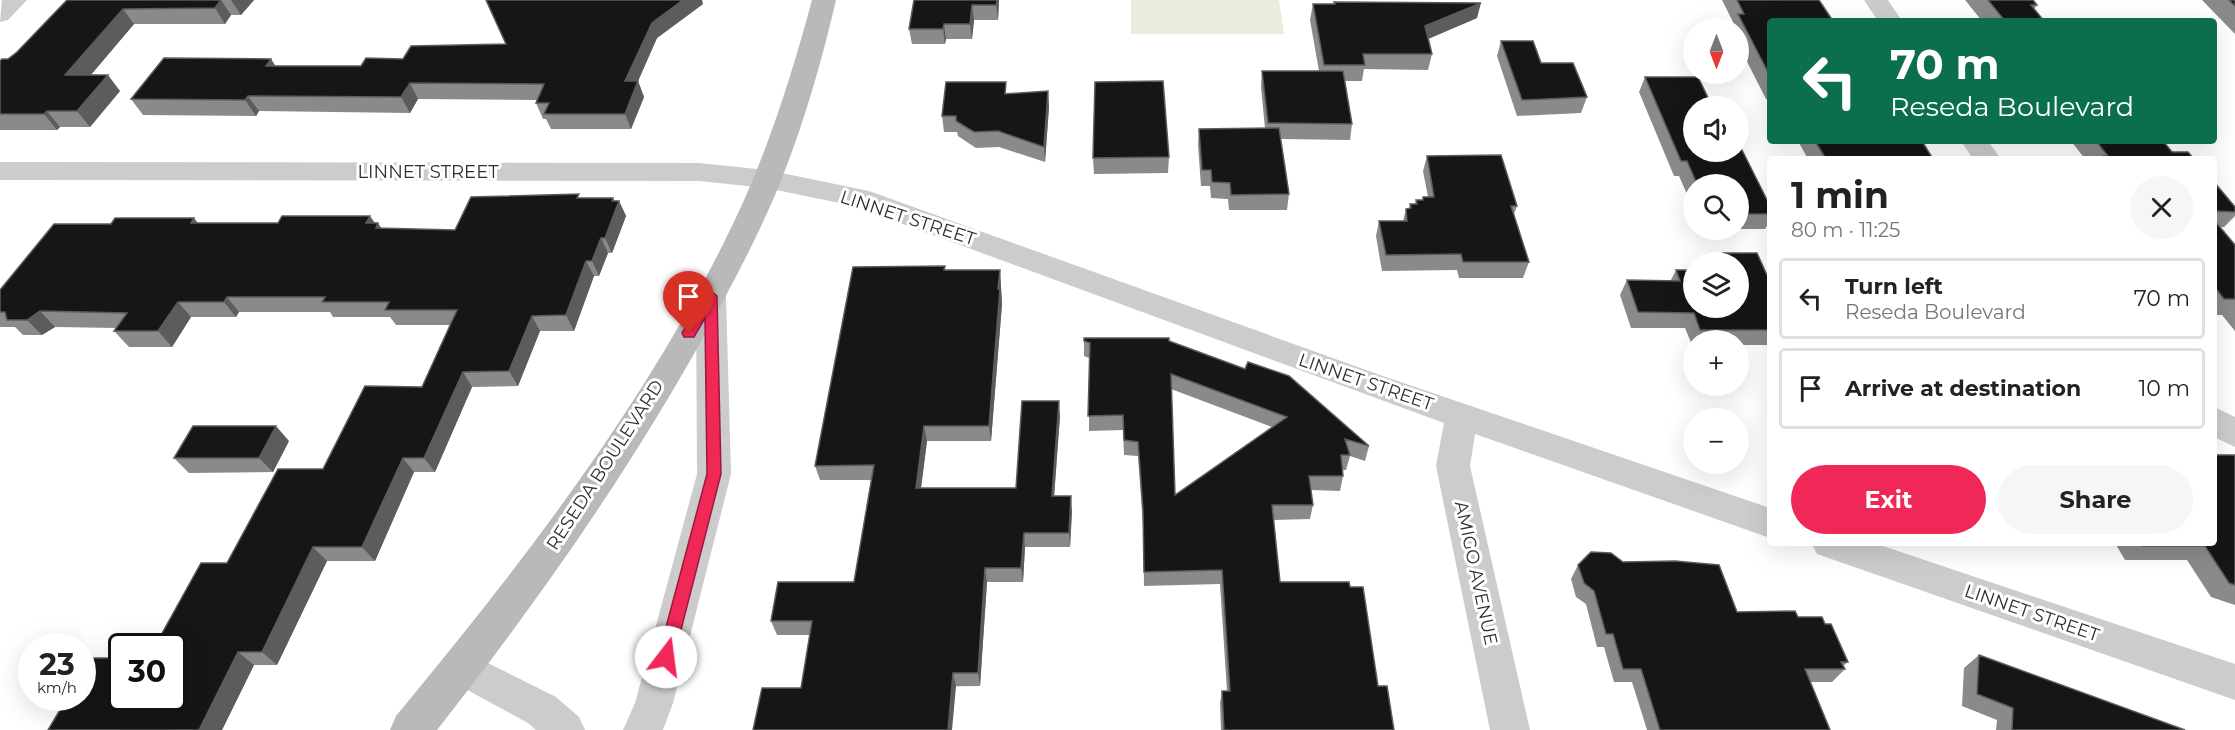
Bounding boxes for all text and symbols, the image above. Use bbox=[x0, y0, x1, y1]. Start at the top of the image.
north arrow bbox=[1683, 18, 1749, 84]
map controls bbox=[1683, 18, 1749, 474]
text: 70 m bbox=[1890, 38, 2000, 90]
icon: left bbox=[1791, 42, 1869, 120]
text: Reseda Boulevard bbox=[1890, 90, 2134, 123]
button: sound bbox=[1683, 96, 1749, 162]
street label: LINNET STREET bbox=[357, 161, 499, 183]
text: 1 min bbox=[1791, 173, 1889, 217]
button: search bbox=[1683, 174, 1749, 240]
button: close bbox=[2130, 176, 2193, 239]
street label: LINNET STREET bbox=[838, 186, 979, 250]
text: 80 m · 11:25 bbox=[1791, 218, 1900, 242]
button: layers bbox=[1683, 252, 1749, 318]
pin bbox=[663, 271, 714, 333]
text: Turn left bbox=[1845, 273, 1943, 300]
icon: arrive bbox=[672, 280, 705, 313]
icon: left bbox=[1794, 282, 1827, 315]
text: 70 m bbox=[2134, 285, 2190, 312]
text: Reseda Boulevard bbox=[1845, 300, 2026, 324]
button: + bbox=[1683, 330, 1749, 396]
street label: LINNET STREET bbox=[1296, 349, 1437, 416]
icon: arrive bbox=[1794, 372, 1827, 405]
text: Arrive at destination bbox=[1845, 375, 2081, 402]
text: 10 m bbox=[2138, 375, 2190, 402]
street label: RESEDA BOULEVARD bbox=[542, 376, 668, 554]
button: − bbox=[1683, 408, 1749, 474]
button: Exit bbox=[1791, 465, 1986, 534]
button: Share bbox=[1998, 465, 2193, 534]
street label: AMIGO AVENUE bbox=[1450, 499, 1502, 647]
street label: LINNET STREET bbox=[1962, 580, 2103, 647]
position arrow bbox=[634, 625, 698, 689]
speed limit sign: 30 bbox=[108, 633, 186, 711]
text: 23 bbox=[39, 646, 75, 683]
text: km/h bbox=[37, 678, 77, 697]

